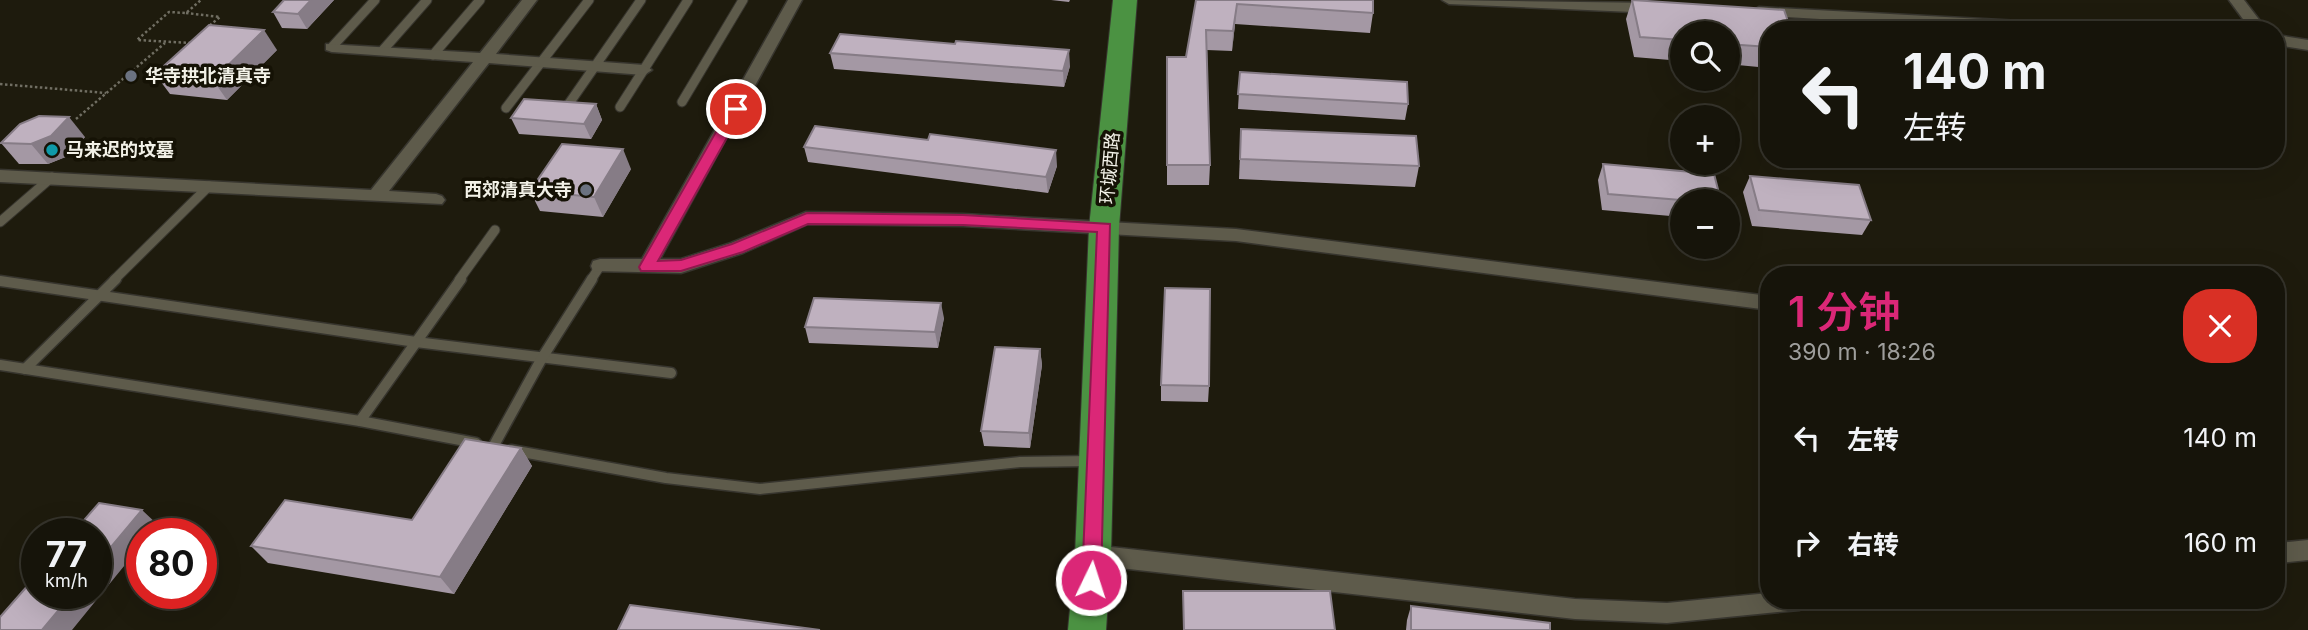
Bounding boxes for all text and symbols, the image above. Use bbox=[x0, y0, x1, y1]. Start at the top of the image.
map controls bbox=[1670, 21, 1740, 259]
button: search bbox=[1670, 21, 1740, 91]
text: 140 m bbox=[1903, 42, 2047, 101]
icon: left bbox=[1788, 49, 1879, 140]
place label: 华寺拱北清真寺 bbox=[145, 65, 271, 86]
marker: 华寺拱北清真寺 bbox=[123, 68, 139, 84]
pin bbox=[706, 79, 766, 139]
icon: arrive bbox=[717, 90, 755, 128]
button: + bbox=[1670, 105, 1740, 175]
text: 左转 bbox=[1903, 108, 1967, 147]
street label: 环城西路 bbox=[1096, 131, 1123, 205]
place label: 马来迟的坟墓 bbox=[66, 139, 174, 160]
marker: 马来迟的坟墓 bbox=[44, 142, 60, 158]
place label: 西郊清真大寺 bbox=[464, 179, 572, 200]
marker: 西郊清真大寺 bbox=[578, 182, 594, 198]
button: − bbox=[1670, 189, 1740, 259]
text: 1 分钟 bbox=[1788, 286, 1900, 337]
button: close bbox=[2183, 289, 2257, 363]
text: 390 m · 18:26 bbox=[1788, 338, 1936, 366]
icon: left bbox=[1788, 419, 1826, 457]
text: 140 m bbox=[2183, 422, 2257, 453]
text: 左转 bbox=[1847, 424, 1899, 455]
speed limit sign: 80 bbox=[126, 518, 217, 609]
icon: right bbox=[1788, 524, 1826, 562]
text: 160 m bbox=[2184, 527, 2257, 558]
text: 右转 bbox=[1847, 529, 1899, 560]
text: 77 bbox=[46, 533, 87, 575]
position arrow bbox=[1054, 543, 1128, 617]
text: km/h bbox=[45, 570, 88, 591]

